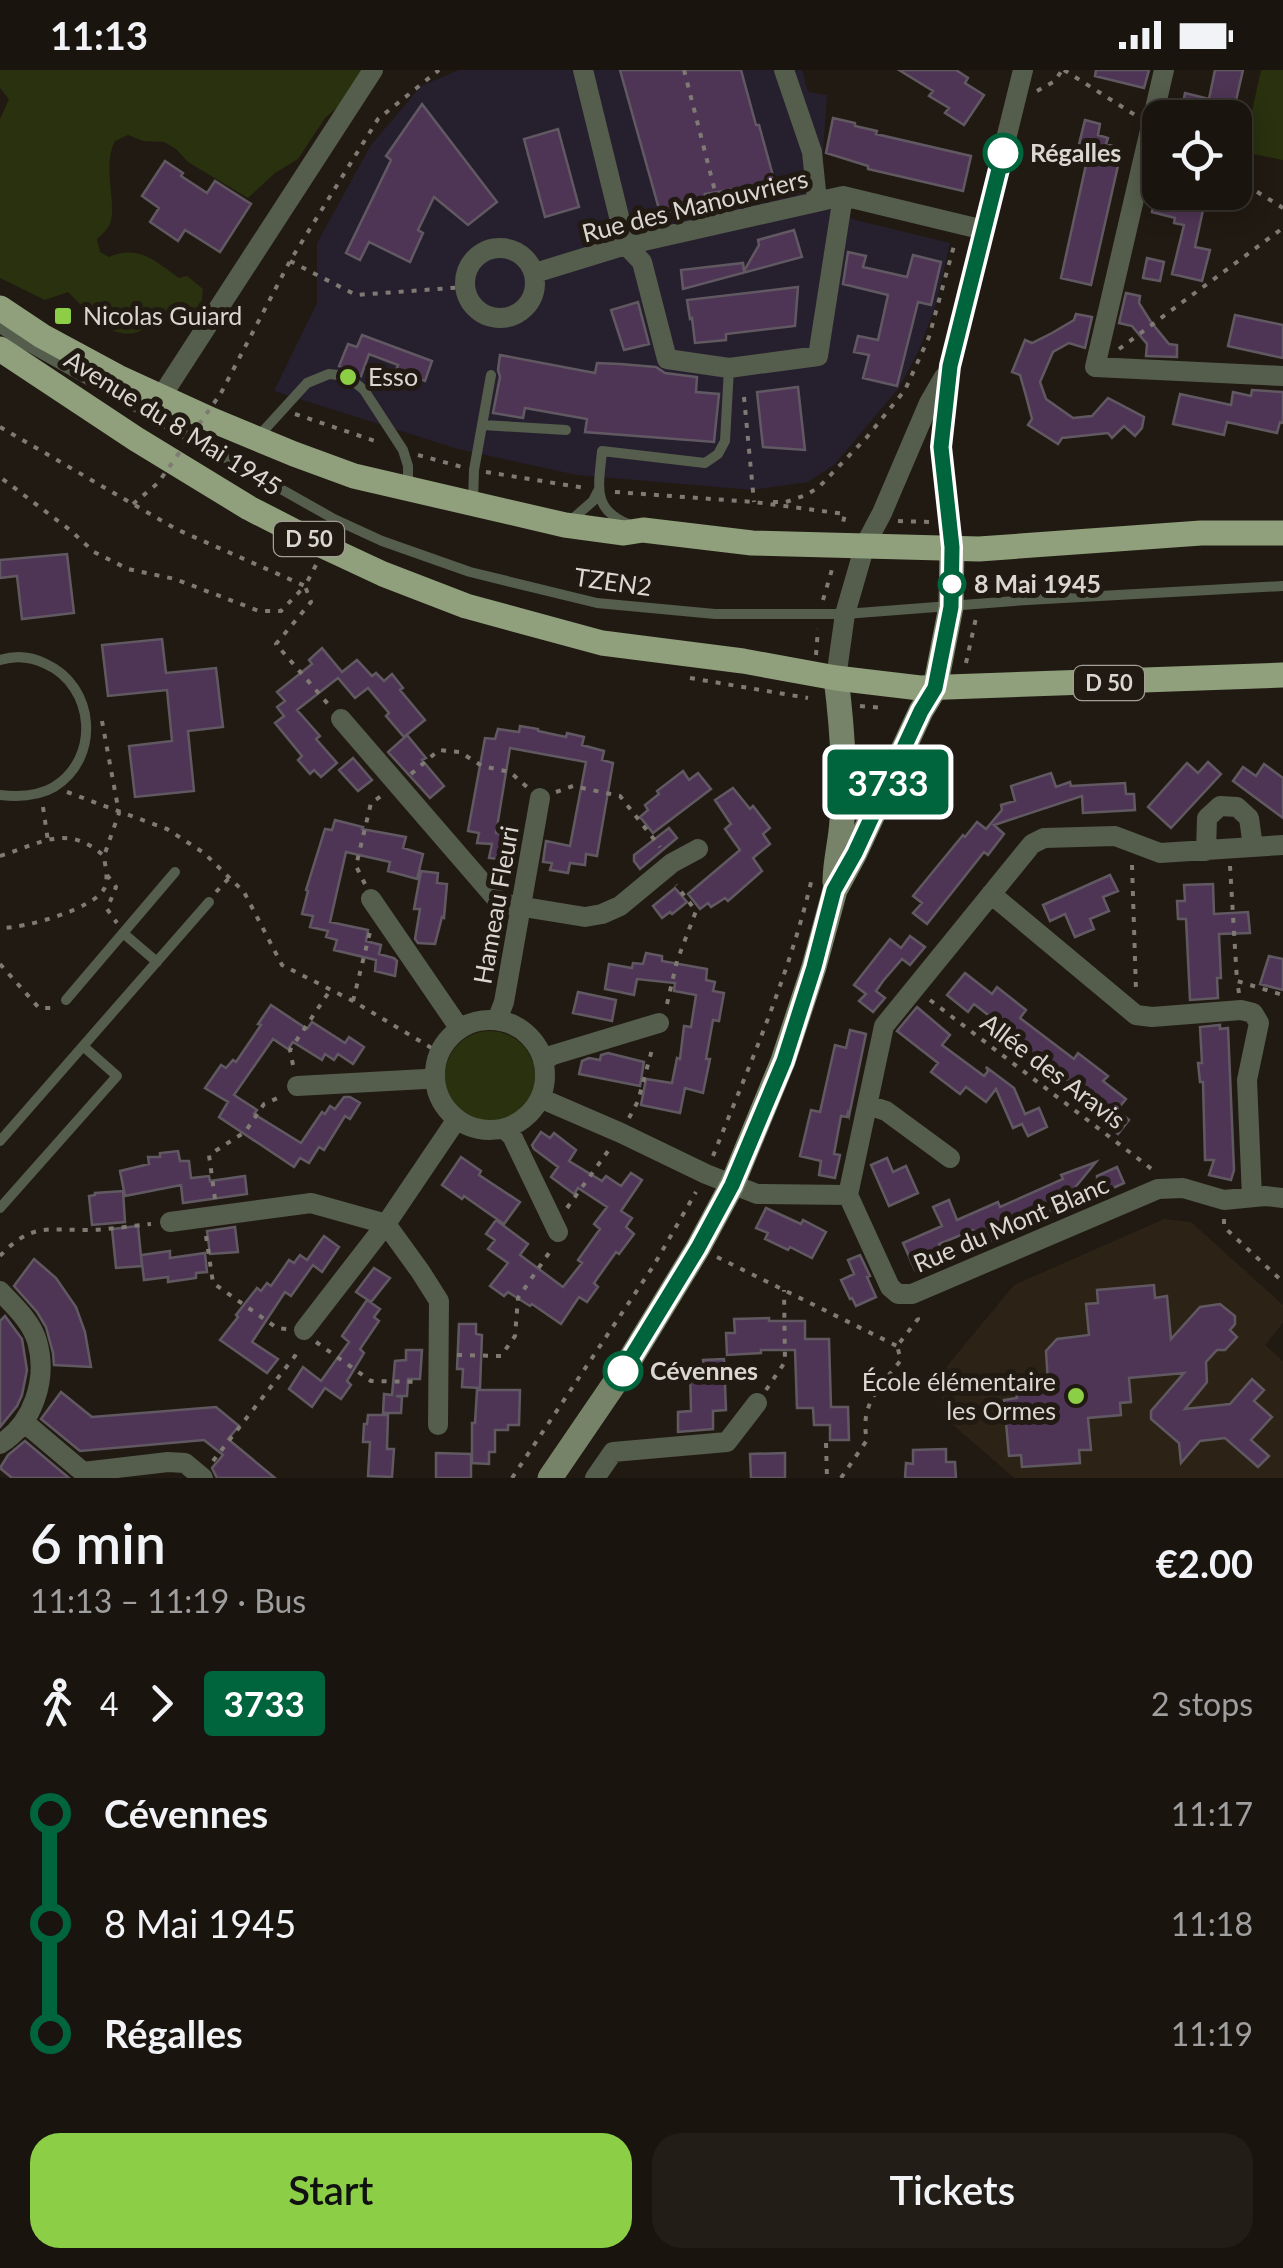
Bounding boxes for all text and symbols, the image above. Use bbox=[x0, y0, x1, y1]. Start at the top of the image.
text: 11:13 bbox=[50, 12, 148, 58]
map controls bbox=[1142, 100, 1252, 210]
button: locate bbox=[1142, 100, 1252, 210]
marker: Régalles bbox=[984, 134, 1022, 172]
place label: Régalles bbox=[1030, 137, 1121, 167]
street label: Rue des Manouvriers bbox=[579, 162, 811, 248]
place label: Nicolas Guiard bbox=[83, 300, 242, 330]
marker: Nicolas Guiard bbox=[52, 305, 74, 327]
street label: Avenue du 8 Mai 1945 bbox=[60, 343, 288, 501]
place label: Esso bbox=[368, 361, 418, 391]
marker: Esso bbox=[337, 366, 359, 388]
road number: D 50 bbox=[274, 522, 344, 556]
street label: TZEN2 bbox=[573, 561, 654, 601]
place label: 8 Mai 1945 bbox=[974, 568, 1101, 598]
marker: 8 Mai 1945 bbox=[939, 571, 965, 597]
road number: D 50 bbox=[1074, 666, 1144, 700]
line badge: 3733 bbox=[818, 750, 958, 814]
text: 3733 bbox=[847, 761, 929, 803]
street label: Hameau Fleuri bbox=[466, 824, 524, 986]
street label: Allée des Aravis bbox=[976, 1006, 1132, 1134]
street label: Rue du Mont Blanc bbox=[908, 1168, 1113, 1278]
marker: Cévennes bbox=[604, 1352, 642, 1390]
place label: Cévennes bbox=[650, 1355, 758, 1385]
place label: École élémentaire les Ormes bbox=[862, 1366, 1056, 1425]
marker: École élémentaire les Ormes bbox=[1065, 1385, 1087, 1407]
text: 6 min bbox=[30, 1510, 166, 1576]
text: €2.00 bbox=[1156, 1540, 1253, 1586]
text: 11:13 – 11:19 · Bus bbox=[30, 1581, 306, 1620]
icon: walk bbox=[30, 1676, 85, 1731]
icon: forward bbox=[134, 1676, 189, 1731]
text: 3733 bbox=[224, 1682, 305, 1724]
text: 4 bbox=[100, 1684, 119, 1723]
text: 2 stops bbox=[1151, 1684, 1253, 1723]
text: Cévennes bbox=[104, 1790, 268, 1836]
text: 11:17 bbox=[1171, 1794, 1253, 1833]
text: 8 Mai 1945 bbox=[104, 1900, 296, 1946]
text: 11:18 bbox=[1171, 1904, 1253, 1943]
text: Régalles bbox=[104, 2010, 243, 2056]
text: 11:19 bbox=[1171, 2014, 1253, 2053]
button: Start bbox=[30, 2133, 632, 2248]
button: Tickets bbox=[652, 2133, 1253, 2248]

